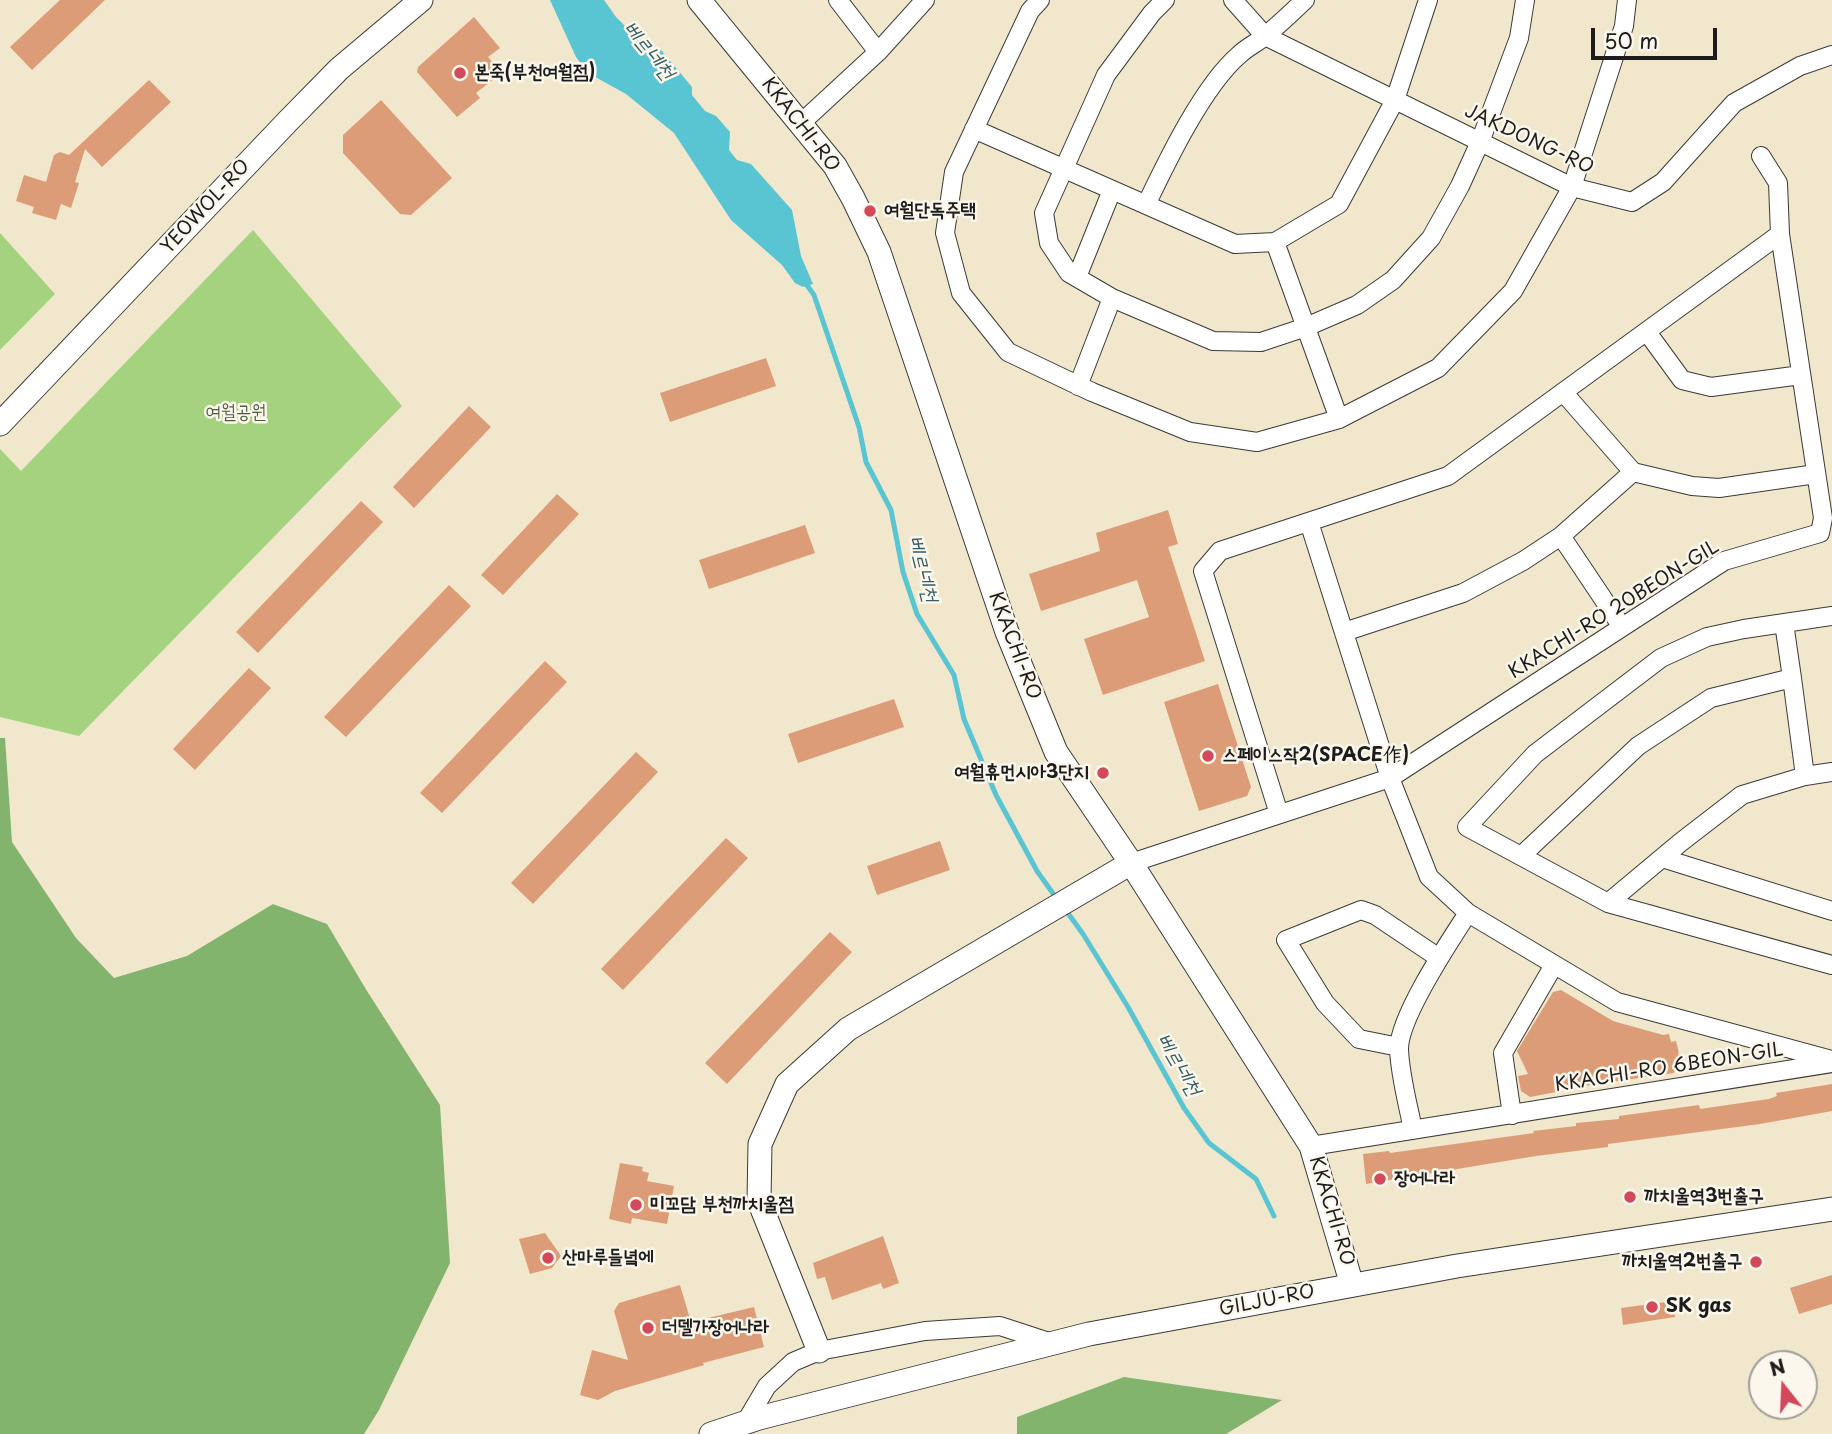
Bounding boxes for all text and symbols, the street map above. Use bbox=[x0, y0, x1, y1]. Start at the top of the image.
scale bar bbox=[1594, 14, 1720, 58]
water label: 베르네천 bbox=[617, 17, 679, 85]
text: 50 m bbox=[1604, 24, 1658, 56]
place label: 본죽(부천여월점) bbox=[474, 62, 595, 84]
marker: 본죽(부천여월점) bbox=[452, 65, 468, 81]
street label: KKACHI-RO bbox=[756, 73, 844, 177]
street label: JAKDONG-RO bbox=[1461, 100, 1597, 180]
street label: YEOWOL-RO bbox=[157, 155, 255, 259]
place label: 여월단독주택 bbox=[884, 200, 976, 222]
marker: 여월단독주택 bbox=[862, 203, 878, 219]
park label: 여월공원 bbox=[205, 402, 267, 424]
water label: 베르네천 bbox=[902, 533, 942, 605]
street label: KKACHI-RO 20BEON-GIL bbox=[1505, 536, 1723, 684]
street label: KKACHI-RO bbox=[983, 589, 1045, 703]
place label: 스페이스작2(SPACE作) bbox=[1222, 745, 1409, 767]
marker: 스페이스작2(SPACE作) bbox=[1200, 748, 1216, 764]
place label: 여월휴먼시아3단지 bbox=[954, 762, 1089, 784]
marker: 여월휴먼시아3단지 bbox=[1095, 765, 1111, 781]
water label: 베르네천 bbox=[1150, 1029, 1206, 1101]
street label: KKACHI-RO 6BEON-GIL bbox=[1553, 1039, 1785, 1097]
street label: KKACHI-RO bbox=[1303, 1153, 1359, 1269]
place label: 장어나라 bbox=[1394, 1168, 1455, 1190]
marker: 장어나라 bbox=[1372, 1171, 1388, 1187]
place label: 까치울역3번출구 bbox=[1644, 1186, 1763, 1208]
marker: 까치울역3번출구 bbox=[1622, 1189, 1638, 1205]
place label: 미꼬담 부천까치울점 bbox=[650, 1194, 794, 1216]
marker: 미꼬담 부천까치울점 bbox=[628, 1197, 644, 1213]
place label: 산마루들녘에 bbox=[562, 1247, 654, 1269]
marker: 산마루들녘에 bbox=[540, 1250, 556, 1266]
place label: 까치울역2번출구 bbox=[1622, 1251, 1742, 1273]
marker: 까치울역2번출구 bbox=[1748, 1254, 1764, 1270]
street label: GILJU-RO bbox=[1217, 1281, 1317, 1321]
place label: SK gas bbox=[1666, 1296, 1731, 1318]
marker: SK gas bbox=[1644, 1299, 1660, 1315]
place label: 더델가장어나라 bbox=[662, 1317, 769, 1339]
marker: 더델가장어나라 bbox=[640, 1320, 656, 1336]
north arrow bbox=[1748, 1350, 1818, 1420]
text: N bbox=[1766, 1351, 1789, 1383]

